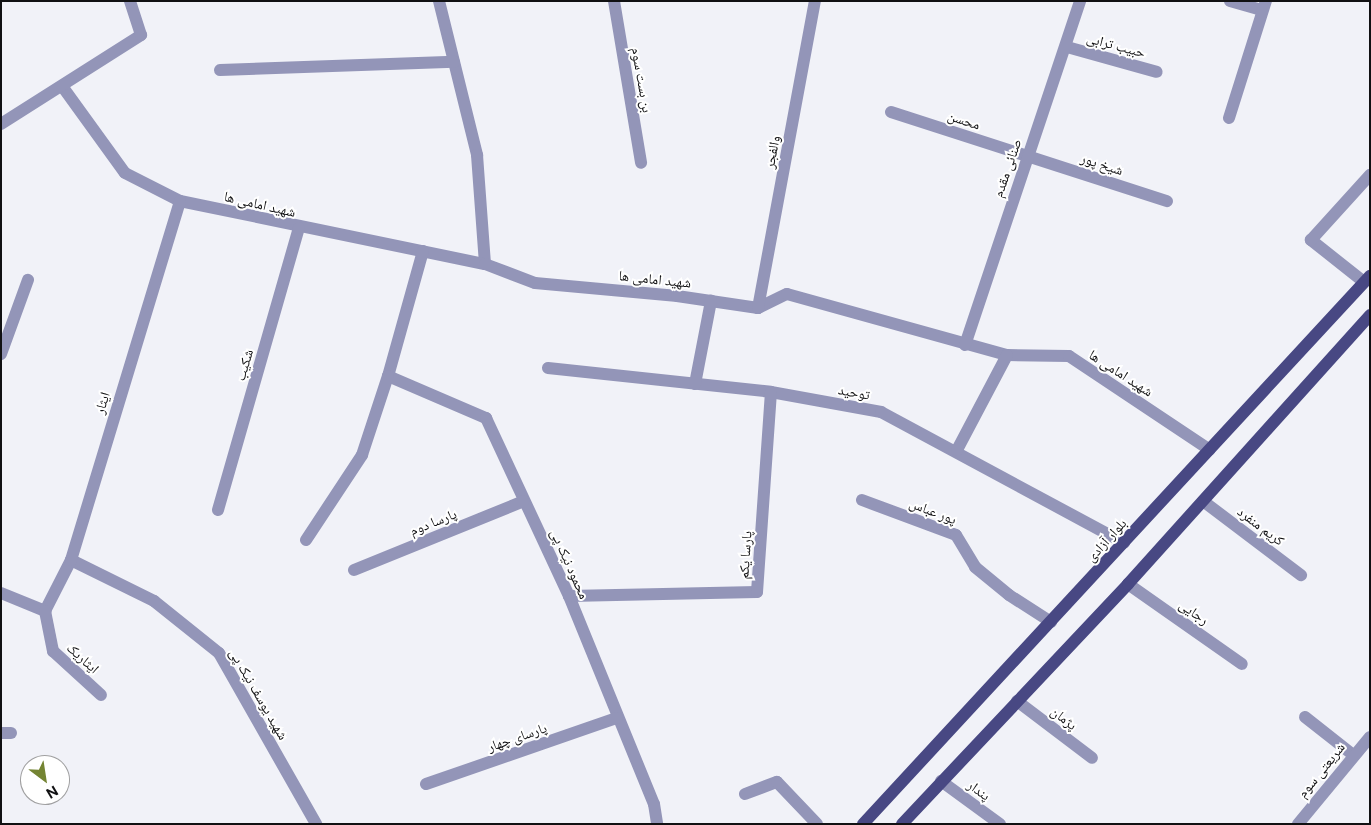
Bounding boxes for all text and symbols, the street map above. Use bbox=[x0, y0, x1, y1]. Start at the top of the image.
street label: حبیب ترابی bbox=[1085, 29, 1147, 61]
street label: بن بست سوم bbox=[628, 46, 656, 114]
street label: محسن bbox=[946, 107, 982, 133]
street label: والفجر bbox=[761, 134, 783, 170]
street label: صنائی مقدم bbox=[989, 137, 1025, 199]
street label: شیخ پور bbox=[1079, 149, 1125, 179]
street label: شهید امامی ها bbox=[223, 188, 297, 220]
street label: شهید امامی ها bbox=[618, 267, 692, 291]
street label: شهید امامی ها bbox=[1086, 346, 1156, 400]
street label: شکیب bbox=[231, 347, 257, 383]
street label: توحید bbox=[837, 381, 871, 403]
street label: ایثار bbox=[91, 390, 113, 416]
street label: پور عباس bbox=[907, 494, 959, 528]
street label: کریم منفرد bbox=[1234, 503, 1288, 549]
street label: پارسا دوم bbox=[407, 505, 459, 539]
street label: بلوار آزادی bbox=[1082, 515, 1130, 565]
street label: محمود نیک پی bbox=[547, 526, 593, 602]
street label: پارسا یکم bbox=[735, 530, 755, 580]
street label: رجایی bbox=[1176, 596, 1212, 628]
street label: ایثاریک bbox=[63, 639, 103, 677]
street label: شهید یوسف نیک پی bbox=[226, 645, 292, 743]
street label: پژمان bbox=[1048, 703, 1080, 733]
street label: پارسای چهار bbox=[485, 719, 549, 755]
street label: شریعتی سوم bbox=[1294, 739, 1348, 801]
north arrow bbox=[20, 755, 70, 805]
street label: پندار bbox=[964, 776, 994, 804]
text: N bbox=[43, 782, 61, 802]

